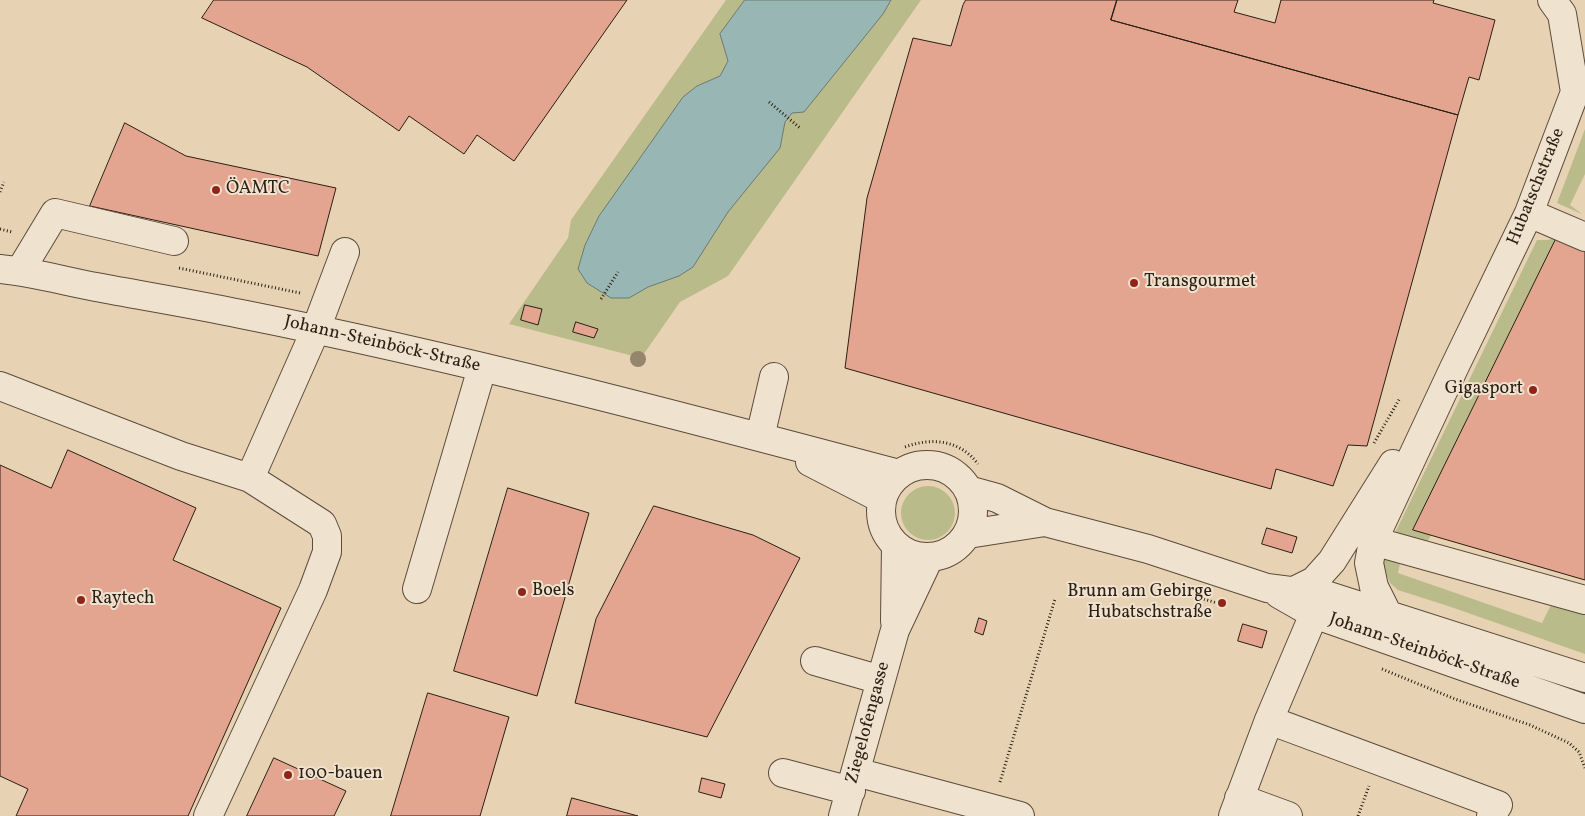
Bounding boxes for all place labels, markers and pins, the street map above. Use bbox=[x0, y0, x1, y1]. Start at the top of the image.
place label: ÖAMTC bbox=[226, 179, 290, 201]
marker: ÖAMTC bbox=[210, 184, 222, 196]
place label: Transgourmet bbox=[1144, 272, 1256, 294]
marker: Transgourmet bbox=[1128, 277, 1140, 289]
place label: Gigasport bbox=[1445, 379, 1523, 401]
marker: Gigasport bbox=[1527, 384, 1539, 396]
place label: Boels bbox=[532, 581, 574, 603]
place label: Brunn am Gebirge Hubatschstraße bbox=[1067, 582, 1212, 624]
marker: Boels bbox=[516, 586, 528, 598]
place label: Raytech bbox=[91, 589, 154, 611]
marker: Raytech bbox=[75, 594, 87, 606]
marker: Brunn am Gebirge Hubatschstraße bbox=[1216, 597, 1228, 609]
place label: 100-bauen bbox=[298, 764, 383, 786]
marker: 100-bauen bbox=[282, 769, 294, 781]

